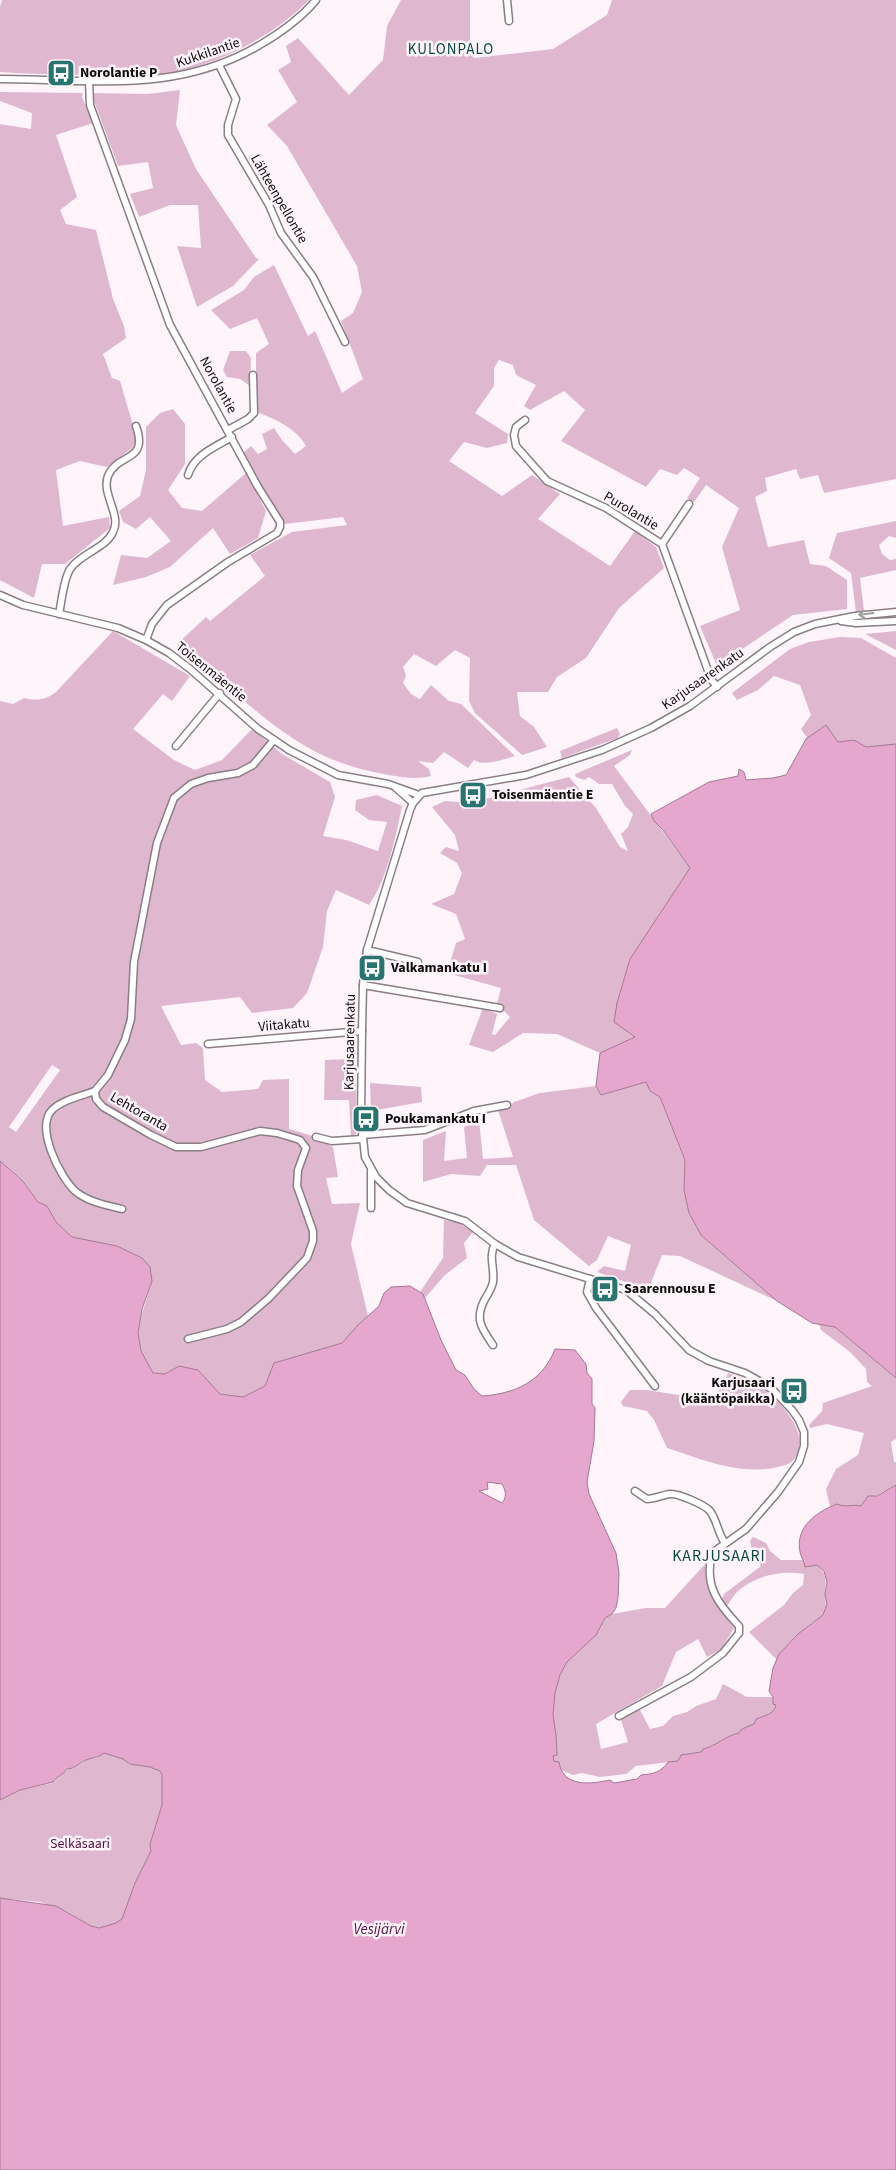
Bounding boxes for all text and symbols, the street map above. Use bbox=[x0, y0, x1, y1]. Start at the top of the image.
street label: Kukkilantie bbox=[173, 33, 243, 73]
district label: KULONPALO bbox=[408, 39, 494, 60]
bus stop icon: Norolantie P bbox=[46, 58, 76, 88]
place label: Norolantie P bbox=[80, 63, 157, 83]
street label: Lähteenpellontie bbox=[245, 151, 313, 247]
street label: Norolantie bbox=[194, 353, 242, 417]
street label: Purolantie bbox=[600, 487, 662, 535]
one-way arrow bbox=[859, 609, 875, 619]
street label: Toisenmäentie bbox=[171, 637, 251, 707]
street label: Karjusaarenkatu bbox=[658, 643, 748, 715]
bus stop icon: Toisenmäentie E bbox=[458, 780, 488, 810]
place label: Toisenmäentie E bbox=[492, 785, 593, 805]
bus stop icon: Valkamankatu I bbox=[357, 953, 387, 983]
place label: Valkamankatu I bbox=[390, 958, 487, 978]
street label: Karjusaarenkatu bbox=[339, 994, 361, 1090]
street label: Viitakatu bbox=[257, 1013, 311, 1037]
street label: Lehtoranta bbox=[106, 1087, 172, 1137]
bus stop icon: Poukamankatu I bbox=[351, 1104, 381, 1134]
place label: Poukamankatu I bbox=[385, 1109, 486, 1129]
bus stop icon: Saarennousu E bbox=[590, 1274, 620, 1304]
place label: Saarennousu E bbox=[624, 1279, 716, 1299]
place label: Karjusaari (kääntöpaikka) bbox=[681, 1373, 775, 1409]
bus stop icon: Karjusaari (kääntöpaikka) bbox=[779, 1376, 809, 1406]
district label: KARJUSAARI bbox=[672, 1545, 766, 1567]
park label: Selkäsaari bbox=[50, 1834, 110, 1854]
water label: Vesijärvi bbox=[354, 1919, 405, 1940]

